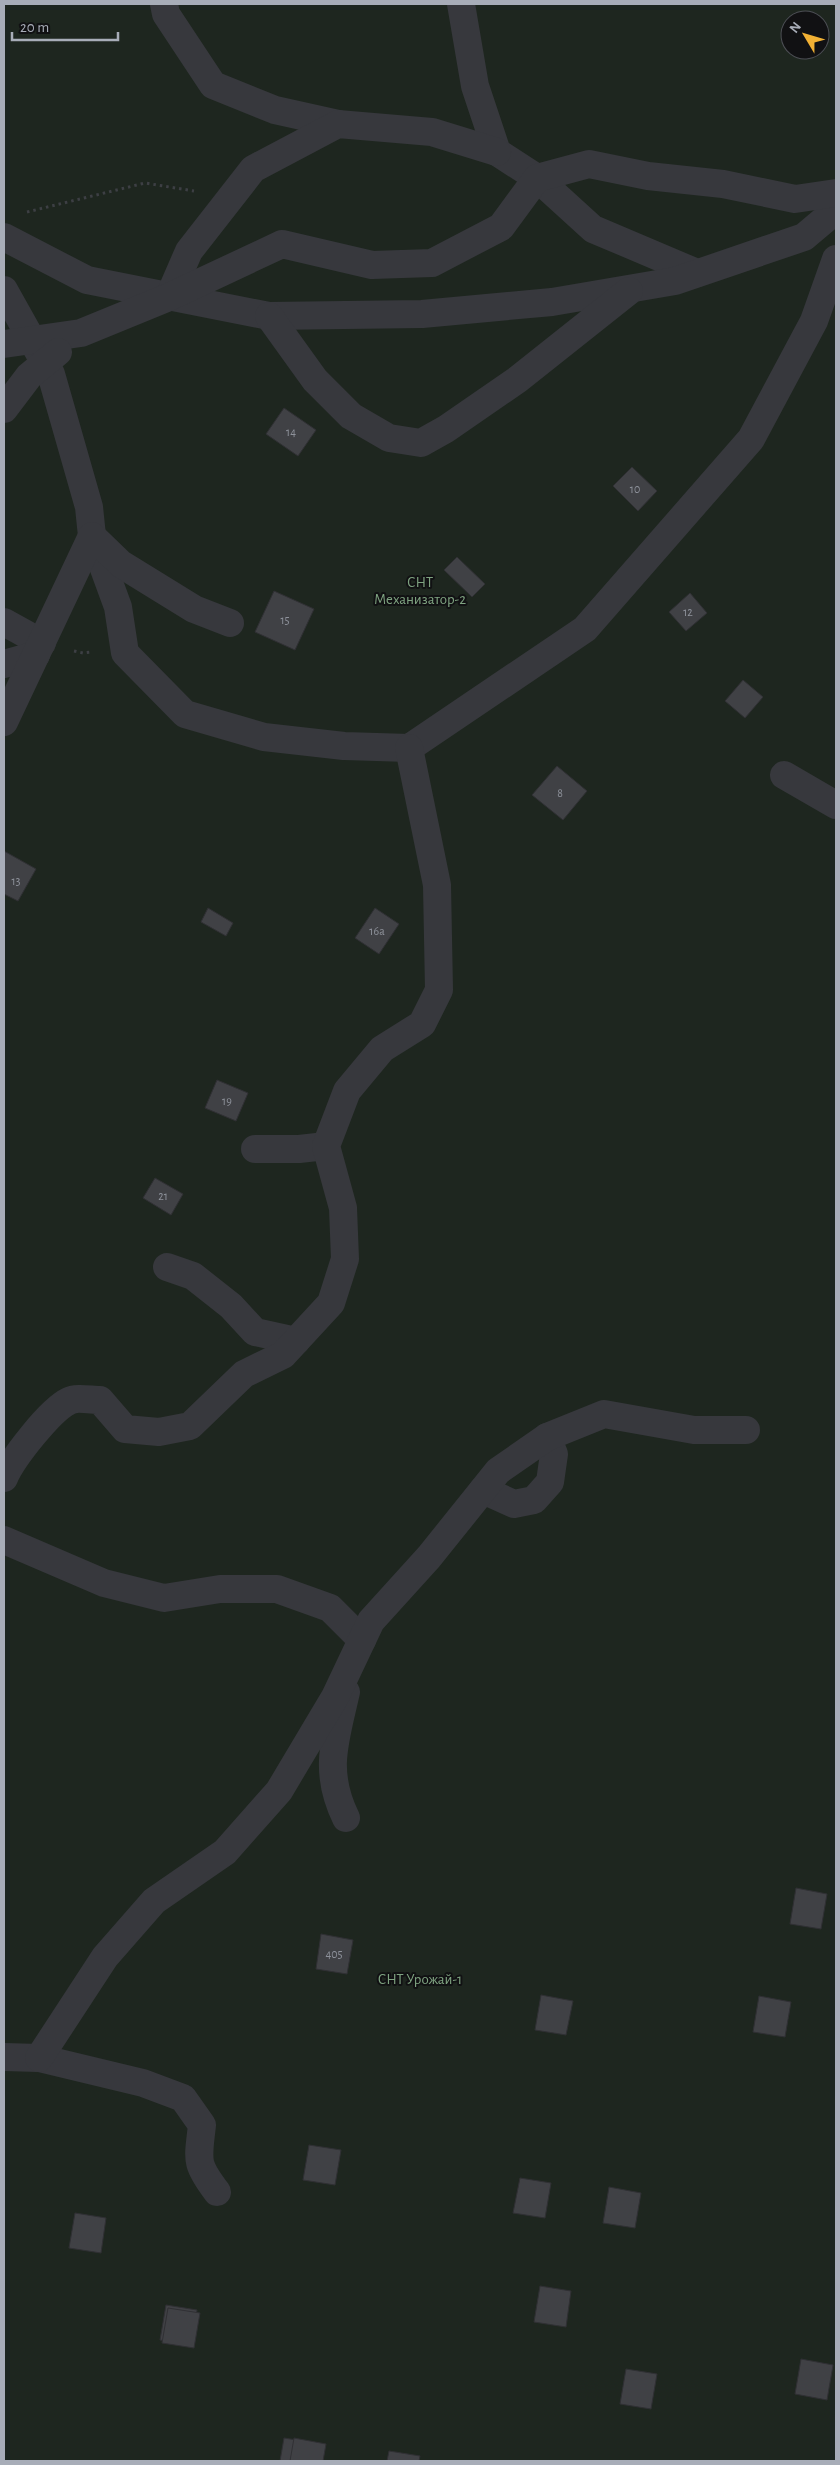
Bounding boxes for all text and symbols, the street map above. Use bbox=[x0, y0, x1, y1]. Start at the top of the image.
scale bar bbox=[12, 10, 119, 42]
north arrow bbox=[780, 10, 830, 60]
text: N bbox=[787, 19, 804, 36]
text: 20 m bbox=[20, 20, 49, 35]
house number: 14 bbox=[286, 426, 296, 438]
house number: 10 bbox=[630, 483, 640, 495]
park label: СНТ Механизатор-2 bbox=[374, 575, 466, 607]
house number: 12 bbox=[683, 606, 693, 618]
house number: 15 bbox=[280, 614, 290, 626]
house number: 8 bbox=[557, 787, 563, 799]
house number: 13 bbox=[11, 875, 21, 887]
house number: 16а bbox=[369, 925, 385, 937]
house number: 19 bbox=[222, 1095, 232, 1107]
house number: 21 bbox=[158, 1190, 168, 1202]
house number: 405 bbox=[325, 1948, 343, 1960]
park label: СНТ Урожай-1 bbox=[378, 1972, 462, 1987]

